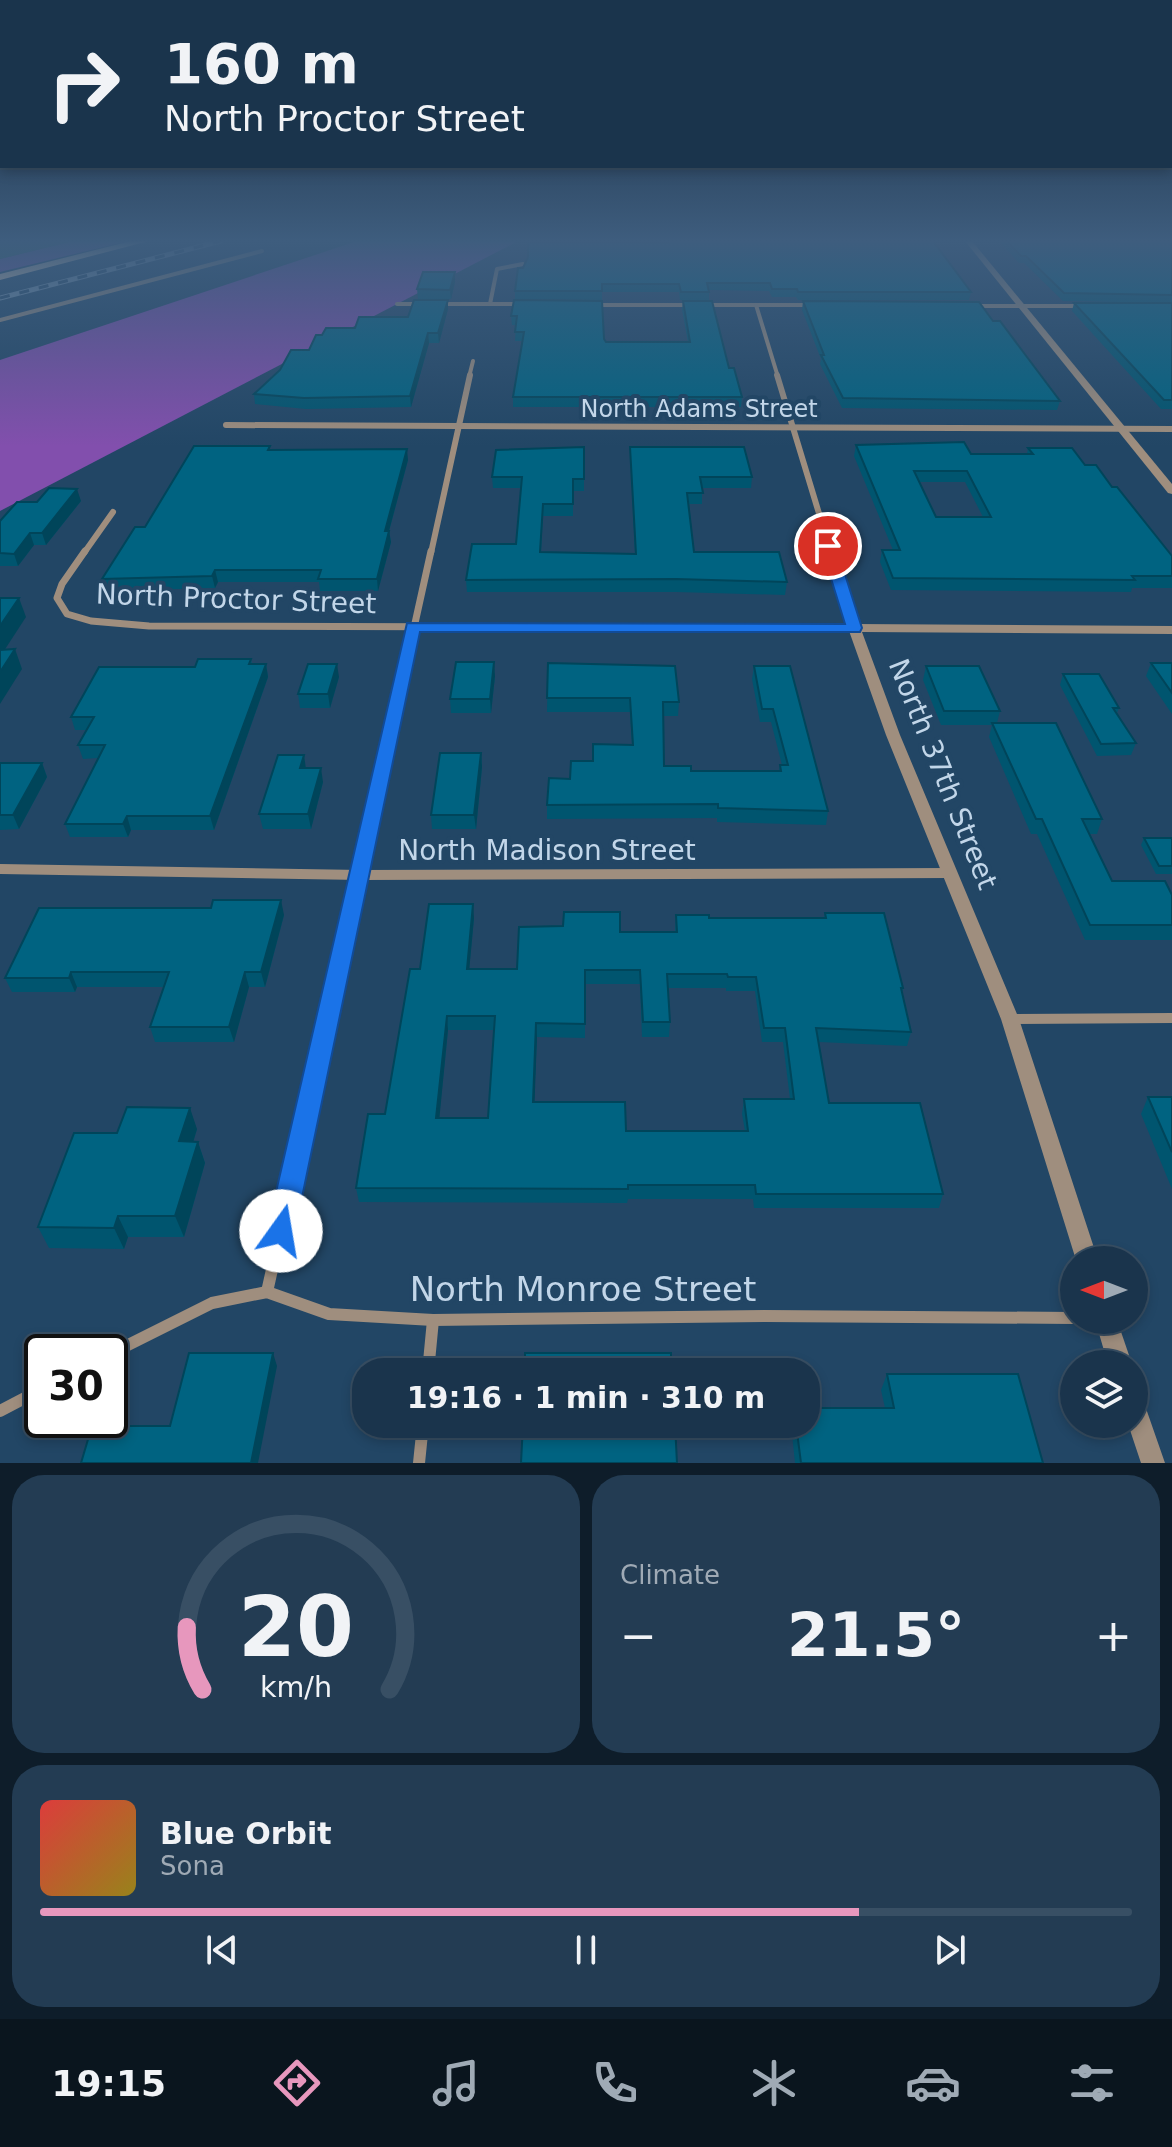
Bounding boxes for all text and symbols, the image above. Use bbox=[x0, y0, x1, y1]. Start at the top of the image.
text: 160 m bbox=[164, 31, 359, 96]
icon: right bbox=[32, 32, 136, 136]
text: North Proctor Street bbox=[164, 98, 525, 139]
street label: North Adams Street bbox=[580, 395, 818, 423]
pin bbox=[794, 512, 862, 580]
icon: arrive bbox=[806, 524, 850, 568]
street label: North Proctor Street bbox=[95, 578, 377, 620]
street label: North 37th Street bbox=[882, 654, 1004, 894]
street label: North Madison Street bbox=[398, 834, 696, 867]
position arrow bbox=[239, 1189, 323, 1273]
north arrow bbox=[1060, 1246, 1148, 1334]
map controls bbox=[1060, 1246, 1148, 1438]
street label: North Monroe Street bbox=[410, 1269, 756, 1309]
speed limit sign: 30 bbox=[24, 1334, 128, 1438]
button: layers bbox=[1060, 1350, 1148, 1438]
text: 19:16 · 1 min · 310 m bbox=[407, 1380, 765, 1415]
text: Climate bbox=[620, 1560, 720, 1590]
text: 20 bbox=[238, 1579, 354, 1676]
text: 21.5° bbox=[787, 1600, 965, 1670]
text: − bbox=[620, 1610, 657, 1661]
text: + bbox=[1095, 1610, 1132, 1661]
text: km/h bbox=[260, 1670, 332, 1704]
text: Blue Orbit bbox=[160, 1816, 332, 1851]
text: Sona bbox=[160, 1851, 225, 1881]
icon: previous bbox=[200, 1928, 244, 1972]
icon: pause bbox=[564, 1928, 608, 1972]
icon: next bbox=[928, 1928, 972, 1972]
icon: directions bbox=[269, 2055, 325, 2111]
icon: music bbox=[428, 2055, 484, 2111]
icon: phone bbox=[587, 2055, 643, 2111]
icon: climate bbox=[746, 2055, 802, 2111]
icon: car bbox=[905, 2055, 961, 2111]
icon: filters bbox=[1064, 2055, 1120, 2111]
text: 19:15 bbox=[52, 2063, 166, 2104]

